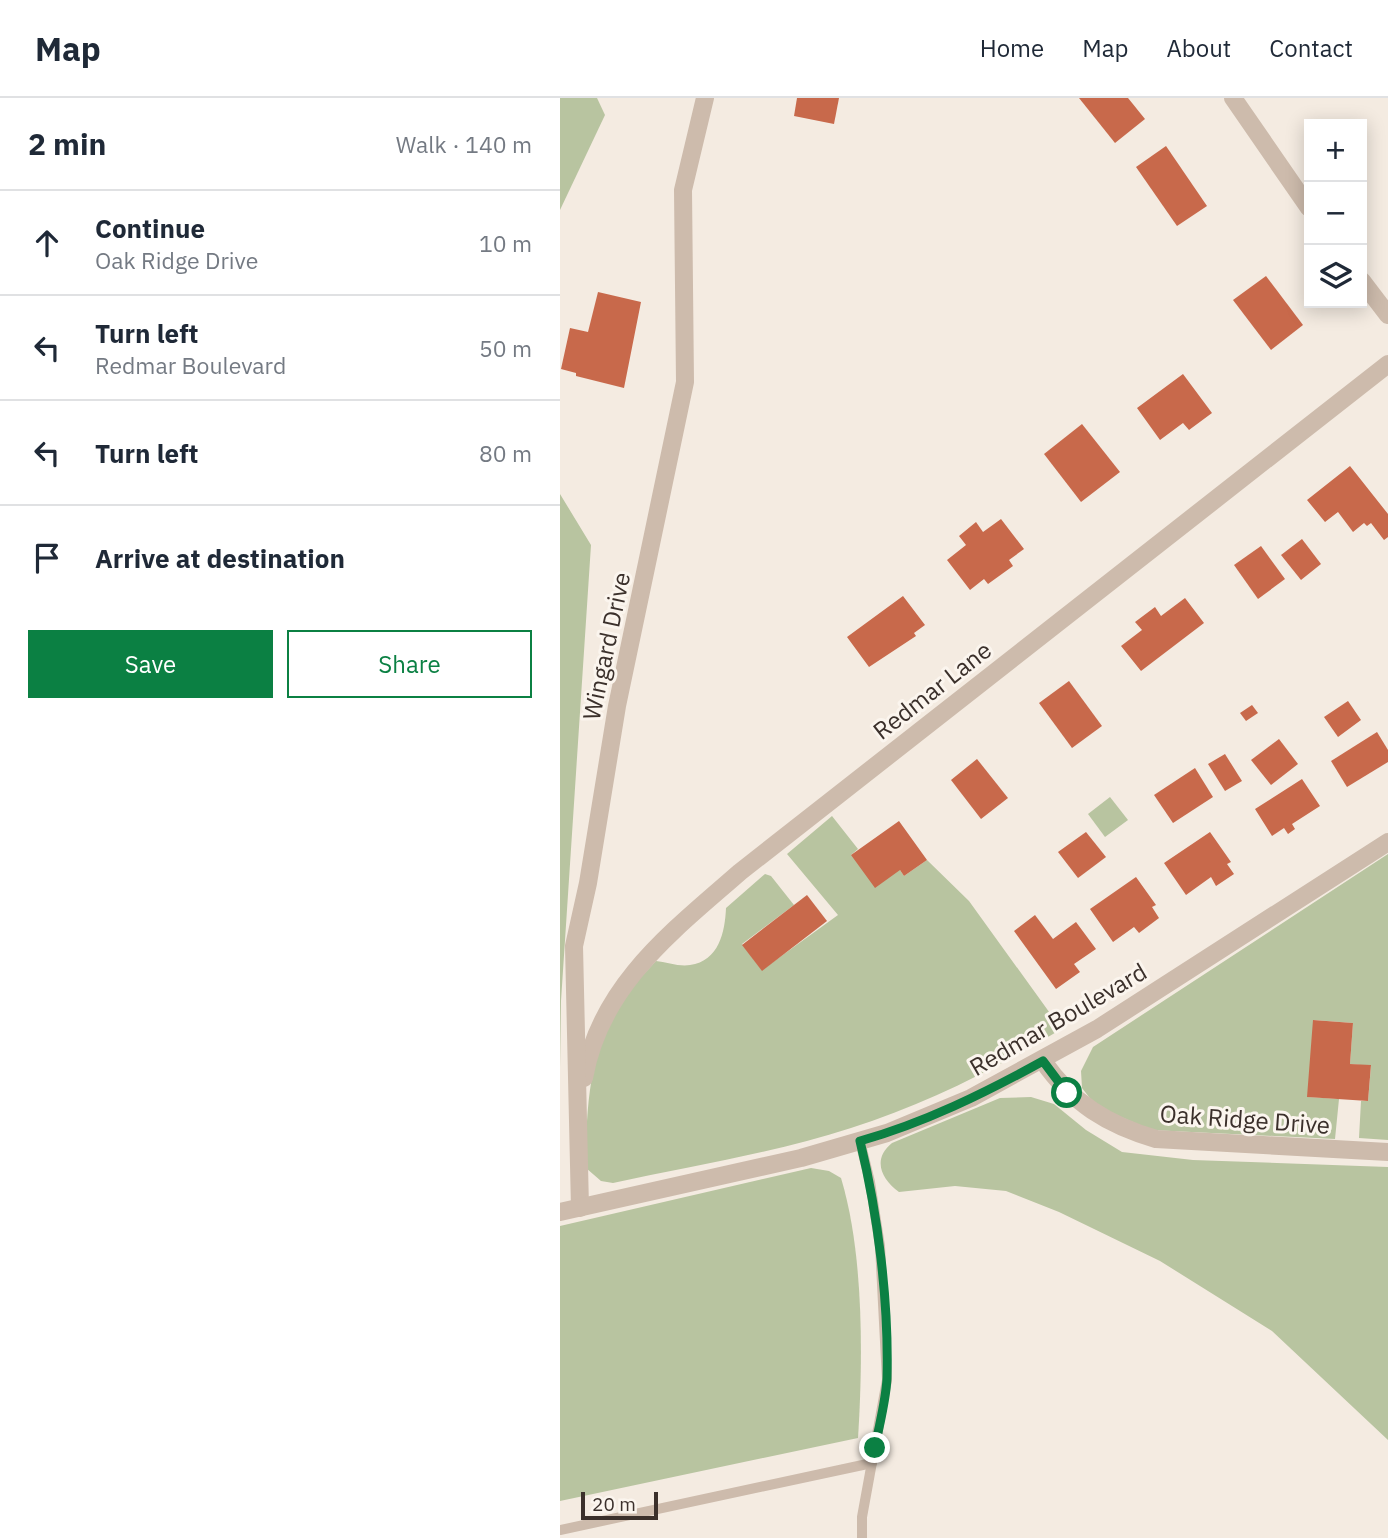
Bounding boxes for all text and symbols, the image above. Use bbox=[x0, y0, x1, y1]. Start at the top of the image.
text: Map bbox=[35, 27, 101, 70]
text: Home bbox=[980, 32, 1044, 64]
text: Map bbox=[1082, 32, 1128, 64]
text: About bbox=[1166, 32, 1231, 64]
text: Contact bbox=[1269, 32, 1353, 64]
map controls bbox=[1304, 119, 1367, 308]
button: + bbox=[1304, 119, 1367, 182]
text: 2 min bbox=[28, 124, 106, 163]
text: Walk · 140 m bbox=[396, 129, 532, 159]
button: − bbox=[1304, 182, 1367, 245]
text: Continue bbox=[95, 211, 205, 245]
icon: ahead bbox=[28, 224, 66, 262]
text: 10 m bbox=[479, 228, 532, 258]
text: Oak Ridge Drive bbox=[95, 245, 258, 275]
button: layers bbox=[1304, 245, 1367, 308]
text: Turn left bbox=[95, 316, 198, 350]
icon: left bbox=[28, 329, 66, 367]
text: 50 m bbox=[479, 333, 532, 363]
text: Redmar Boulevard bbox=[95, 350, 286, 380]
icon: left bbox=[28, 434, 66, 472]
text: Turn left bbox=[95, 436, 198, 470]
text: 80 m bbox=[479, 438, 532, 468]
icon: arrive bbox=[28, 539, 66, 577]
text: Arrive at destination bbox=[95, 541, 345, 575]
street label: Wingard Drive bbox=[575, 569, 637, 723]
button: Save bbox=[28, 630, 273, 698]
button: Share bbox=[287, 630, 532, 698]
street label: Redmar Lane bbox=[866, 634, 998, 746]
street label: Redmar Boulevard bbox=[964, 955, 1152, 1083]
route start bbox=[1051, 1077, 1082, 1108]
street label: Oak Ridge Drive bbox=[1159, 1097, 1331, 1141]
route end bbox=[859, 1432, 890, 1463]
scale bar bbox=[581, 1489, 658, 1521]
text: 20 m bbox=[592, 1492, 636, 1516]

